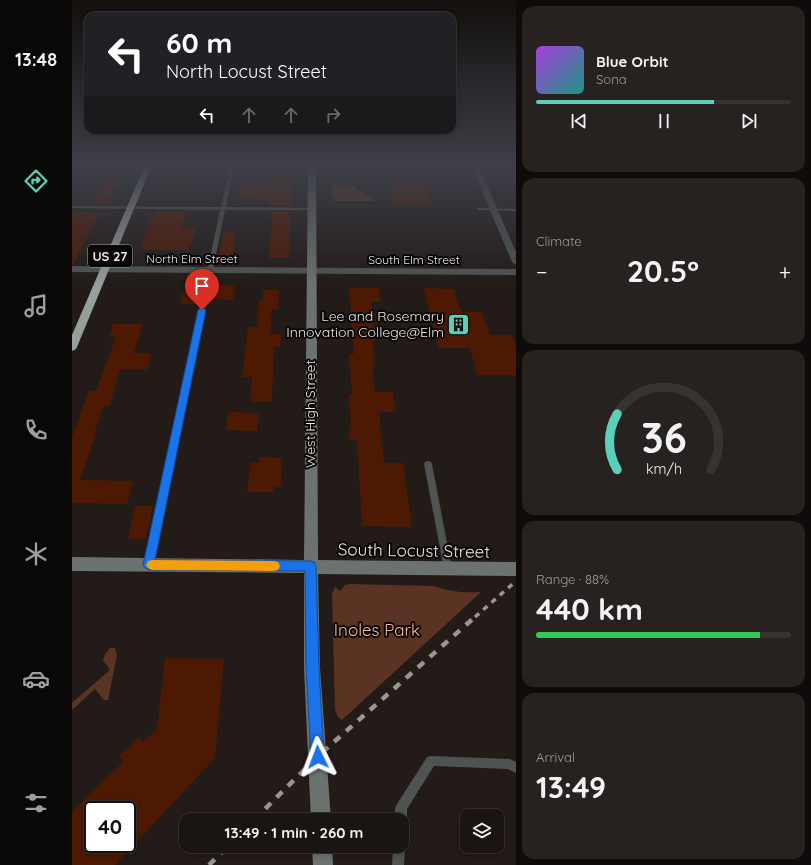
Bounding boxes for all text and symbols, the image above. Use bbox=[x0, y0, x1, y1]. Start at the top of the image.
text: 60 m bbox=[166, 25, 232, 60]
icon: left bbox=[100, 28, 152, 80]
text: 13:48 bbox=[15, 48, 57, 71]
text: Blue Orbit bbox=[596, 52, 669, 71]
text: North Locust Street bbox=[166, 60, 327, 83]
text: Sona bbox=[596, 71, 627, 87]
icon: left bbox=[196, 104, 218, 126]
icon: ahead bbox=[238, 104, 260, 126]
icon: ahead bbox=[280, 104, 302, 126]
icon: right bbox=[322, 104, 344, 126]
icon: previous bbox=[568, 110, 590, 132]
icon: pause bbox=[653, 110, 675, 132]
icon: next bbox=[738, 110, 760, 132]
icon: directions bbox=[22, 167, 50, 195]
text: Climate bbox=[536, 233, 582, 249]
road number: US 27 bbox=[88, 245, 132, 267]
street label: North Elm Street bbox=[146, 251, 238, 266]
street label: South Elm Street bbox=[368, 252, 460, 267]
text: 20.5° bbox=[627, 252, 699, 290]
text: − bbox=[536, 258, 547, 286]
text: + bbox=[779, 258, 791, 286]
pin bbox=[185, 269, 219, 310]
icon: arrive bbox=[191, 275, 213, 297]
icon: music bbox=[22, 292, 50, 320]
place label: Lee and Rosemary Innovation College@Elm bbox=[286, 307, 444, 341]
building icon: Lee and Rosemary Innovation College@Elm bbox=[446, 311, 472, 337]
street label: West High Street bbox=[301, 360, 319, 468]
text: 36 bbox=[641, 411, 686, 463]
icon: phone bbox=[22, 416, 50, 444]
text: km/h bbox=[645, 460, 682, 478]
street label: South Locust Street bbox=[338, 538, 490, 562]
icon: climate bbox=[22, 540, 50, 568]
text: Range · 88% bbox=[536, 571, 609, 587]
text: 440 km bbox=[536, 590, 643, 628]
park label: Inoles Park bbox=[334, 619, 420, 640]
icon: car bbox=[22, 665, 50, 693]
position arrow bbox=[297, 736, 339, 778]
text: Arrival bbox=[536, 749, 575, 765]
text: 13:49 bbox=[536, 768, 606, 806]
icon: filters bbox=[22, 789, 50, 817]
speed limit sign: 40 bbox=[84, 801, 136, 853]
map controls bbox=[460, 809, 504, 853]
button: layers bbox=[460, 809, 504, 853]
text: 13:49 · 1 min · 260 m bbox=[225, 823, 363, 842]

